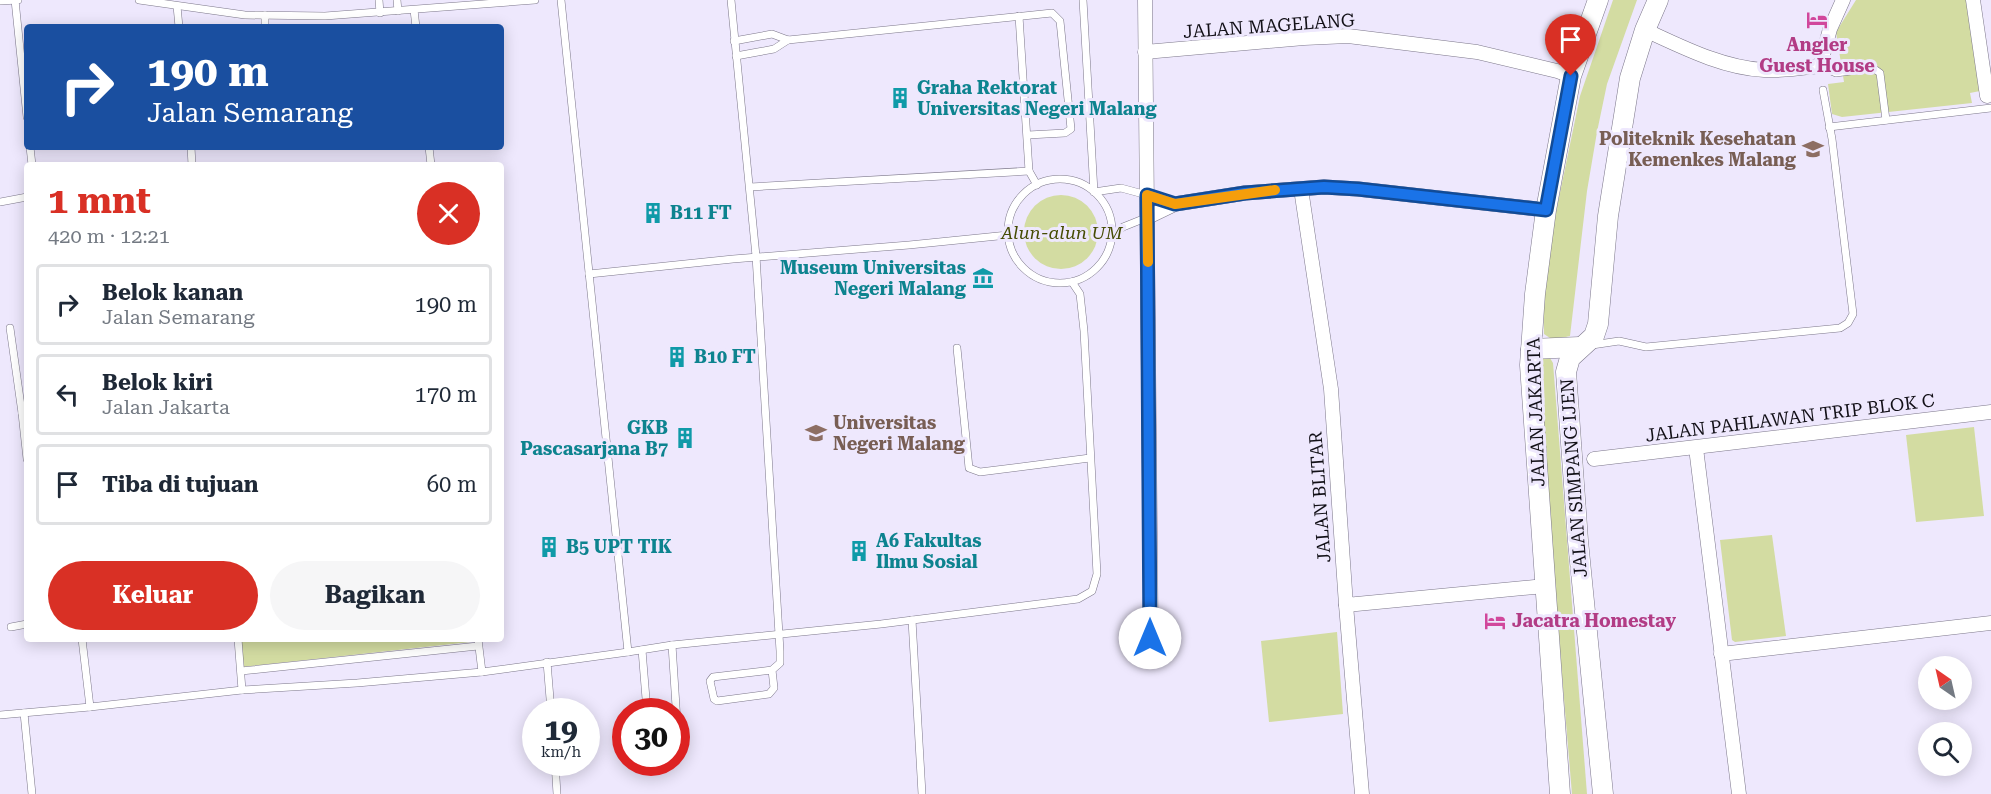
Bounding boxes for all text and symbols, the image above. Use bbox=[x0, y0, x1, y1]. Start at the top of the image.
hotel icon: Angler Guest House bbox=[1805, 8, 1829, 32]
street label: JALAN MAGELANG bbox=[1182, 9, 1356, 42]
pin bbox=[1545, 14, 1596, 76]
icon: arrive bbox=[1554, 23, 1587, 56]
place label: Angler Guest House bbox=[1759, 34, 1875, 76]
text: 190 m bbox=[147, 47, 269, 96]
icon: right bbox=[48, 48, 126, 126]
place label: Graha Rektorat Universitas Negeri Malang bbox=[917, 77, 1157, 119]
building icon: Graha Rektorat Universitas Negeri Malang bbox=[888, 86, 912, 110]
text: Jalan Semarang bbox=[147, 97, 353, 129]
place label: Politeknik Kesehatan Kemenkes Malang bbox=[1599, 128, 1797, 170]
school or university icon: Politeknik Kesehatan Kemenkes Malang bbox=[1801, 137, 1825, 161]
text: 1 mnt bbox=[48, 180, 151, 222]
button: close bbox=[417, 182, 480, 245]
building icon: B11 FT bbox=[641, 201, 665, 225]
place label: B11 FT bbox=[670, 202, 732, 223]
park label: Alun-alun UM bbox=[1000, 222, 1124, 243]
text: 420 m · 12:21 bbox=[48, 224, 170, 248]
place label: Museum Universitas Negeri Malang bbox=[780, 257, 967, 299]
museum icon: Museum Universitas Negeri Malang bbox=[971, 266, 995, 290]
text: Belok kanan bbox=[102, 280, 243, 305]
icon: right bbox=[51, 288, 84, 321]
text: 190 m bbox=[414, 292, 477, 317]
text: Jalan Semarang bbox=[102, 305, 255, 329]
street label: JALAN JAKARTA bbox=[1522, 336, 1549, 487]
building icon: B10 FT bbox=[665, 345, 689, 369]
place label: B10 FT bbox=[694, 346, 756, 367]
text: Belok kiri bbox=[102, 370, 213, 395]
icon: left bbox=[51, 378, 84, 411]
street label: JALAN SIMPANG IJEN bbox=[1556, 378, 1591, 578]
text: 170 m bbox=[414, 382, 477, 407]
street label: JALAN PAHLAWAN TRIP BLOK C bbox=[1644, 389, 1936, 446]
text: Jalan Jakarta bbox=[102, 395, 230, 419]
place label: Universitas Negeri Malang bbox=[833, 412, 966, 454]
place label: GKB Pascasarjana B7 bbox=[520, 417, 668, 459]
school or university icon: Universitas Negeri Malang bbox=[804, 421, 828, 445]
building icon: GKB Pascasarjana B7 bbox=[673, 426, 697, 450]
street label: JALAN BLITAR bbox=[1304, 430, 1335, 563]
icon: arrive bbox=[51, 468, 84, 501]
text: Tiba di tujuan bbox=[102, 472, 258, 497]
text: 60 m bbox=[427, 472, 477, 497]
place label: A6 Fakultas Ilmu Sosial bbox=[876, 530, 982, 572]
building icon: B5 UPT TIK bbox=[537, 535, 561, 559]
place label: B5 UPT TIK bbox=[566, 536, 672, 557]
building icon: A6 Fakultas Ilmu Sosial bbox=[847, 539, 871, 563]
button: Keluar bbox=[48, 561, 258, 630]
button: Bagikan bbox=[270, 561, 480, 630]
position arrow bbox=[1118, 606, 1182, 670]
hotel icon: Jacatra Homestay bbox=[1483, 609, 1507, 633]
place label: Jacatra Homestay bbox=[1512, 610, 1676, 631]
north arrow bbox=[1918, 656, 1972, 710]
map controls bbox=[1918, 656, 1972, 776]
speed limit sign: 30 bbox=[612, 698, 690, 776]
text: 19 bbox=[544, 712, 578, 747]
button: search bbox=[1918, 722, 1972, 776]
text: km/h bbox=[541, 743, 581, 761]

